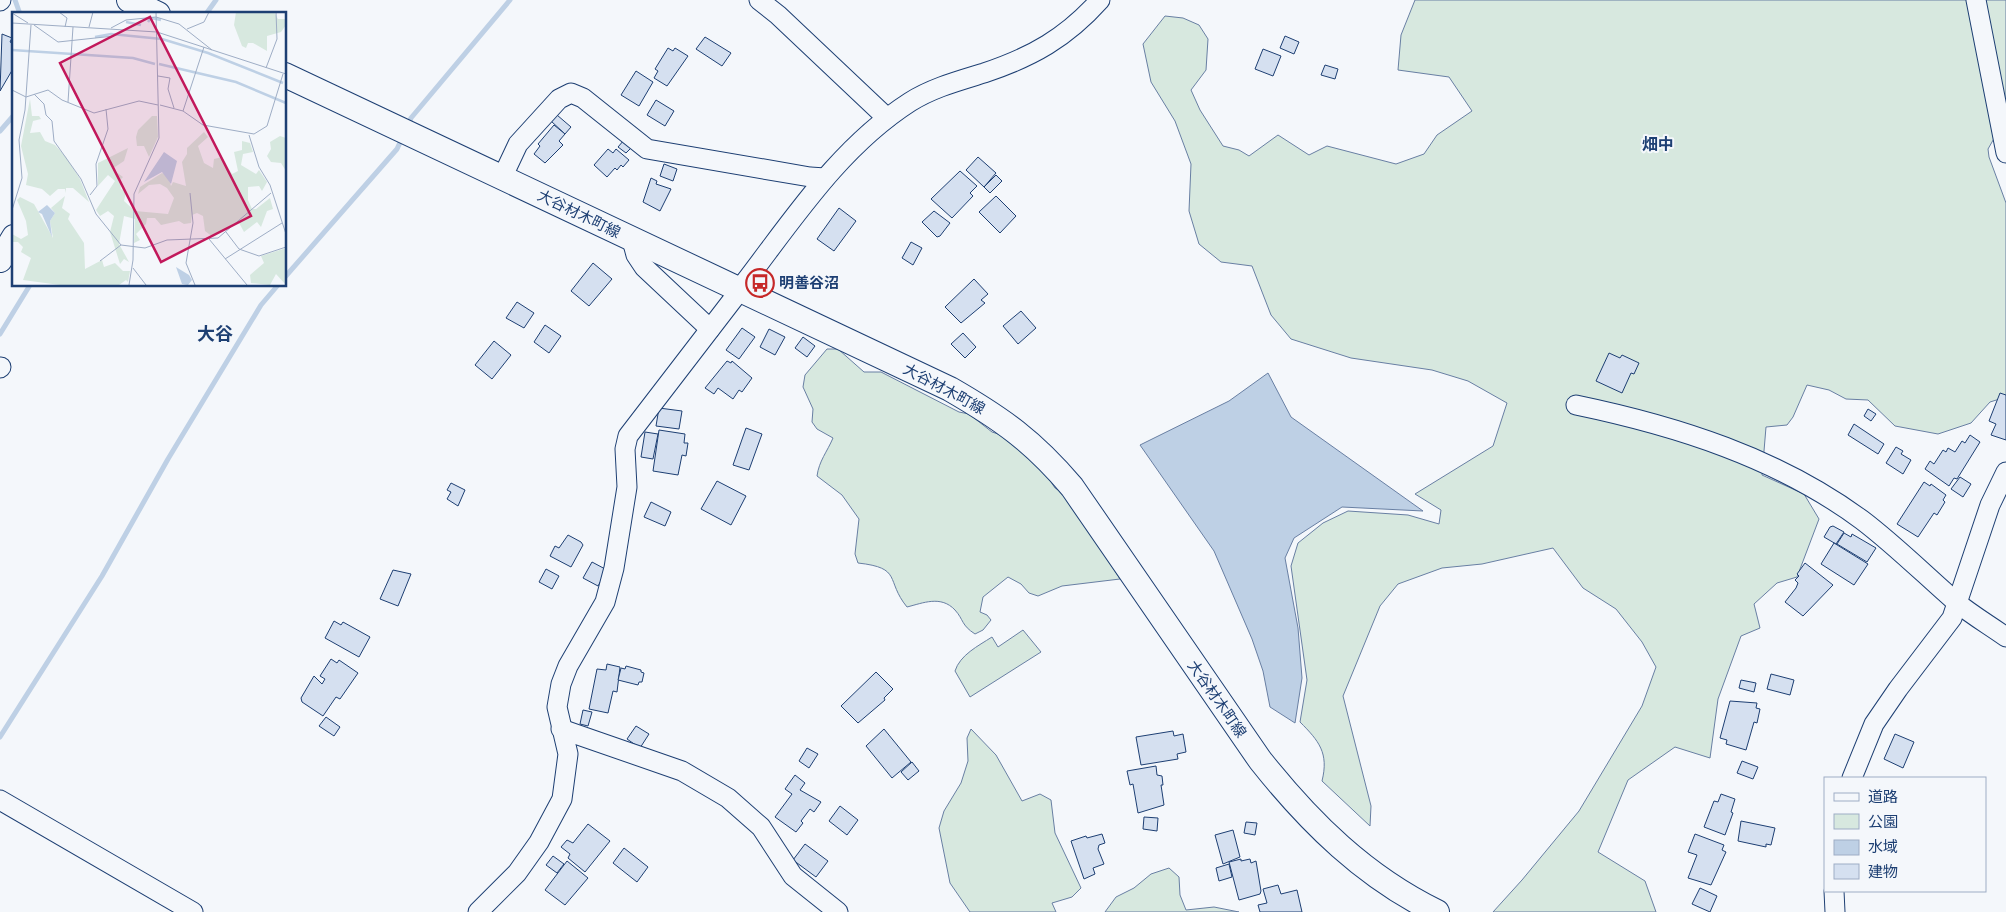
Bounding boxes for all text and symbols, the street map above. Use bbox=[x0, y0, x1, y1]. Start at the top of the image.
inset map bbox=[12, 12, 286, 286]
district label: 畑中 bbox=[1642, 134, 1674, 154]
street label: 大谷材木町線 bbox=[535, 185, 624, 242]
bus stop icon: 明善谷沼 bbox=[745, 268, 775, 298]
place label: 明善谷沼 bbox=[779, 273, 839, 292]
district label: 大谷 bbox=[197, 322, 233, 345]
street label: 大谷材木町線 bbox=[900, 359, 988, 418]
street label: 大谷材木町線 bbox=[1184, 656, 1251, 741]
legend bbox=[1824, 777, 1986, 892]
text: 道路 bbox=[1868, 787, 1898, 806]
text: 公園 bbox=[1868, 812, 1898, 831]
text: 水域 bbox=[1868, 837, 1898, 856]
text: 建物 bbox=[1868, 862, 1898, 881]

